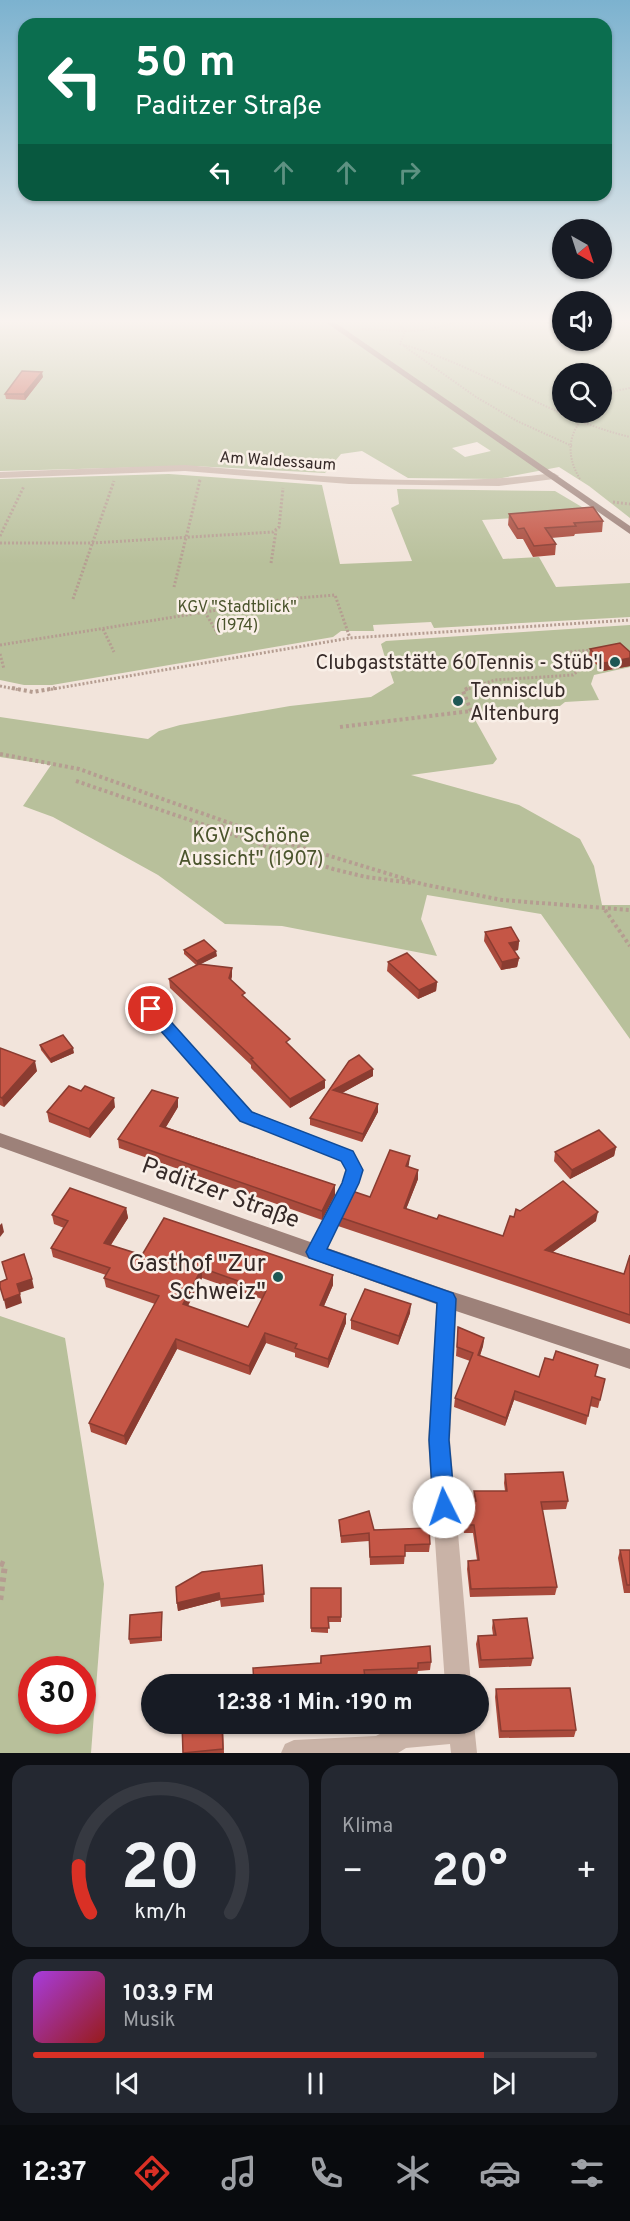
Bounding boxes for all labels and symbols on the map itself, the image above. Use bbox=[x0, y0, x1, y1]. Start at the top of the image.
north arrow bbox=[552, 219, 612, 279]
street label: Am Waldessaum bbox=[219, 448, 337, 476]
park label: KGV "Stadtblick" (1974) bbox=[177, 598, 297, 636]
place label: Clubgaststätte 60Tennis - Stüb'l bbox=[315, 651, 603, 677]
marker: Clubgaststätte 60Tennis - Stüb'l bbox=[608, 655, 622, 669]
place label: Tennisclub Altenburg bbox=[470, 679, 566, 728]
marker: Tennisclub Altenburg bbox=[451, 694, 465, 708]
park label: KGV "Schöne Aussicht" (1907) bbox=[178, 824, 324, 873]
pin bbox=[125, 983, 176, 1034]
street label: Paditzer Straße bbox=[137, 1151, 303, 1236]
place label: Gasthof "Zur Schweiz" bbox=[128, 1250, 266, 1308]
marker: Gasthof "Zur Schweiz" bbox=[271, 1270, 285, 1284]
position arrow bbox=[412, 1475, 476, 1539]
speed limit sign: 30 bbox=[18, 1656, 96, 1734]

